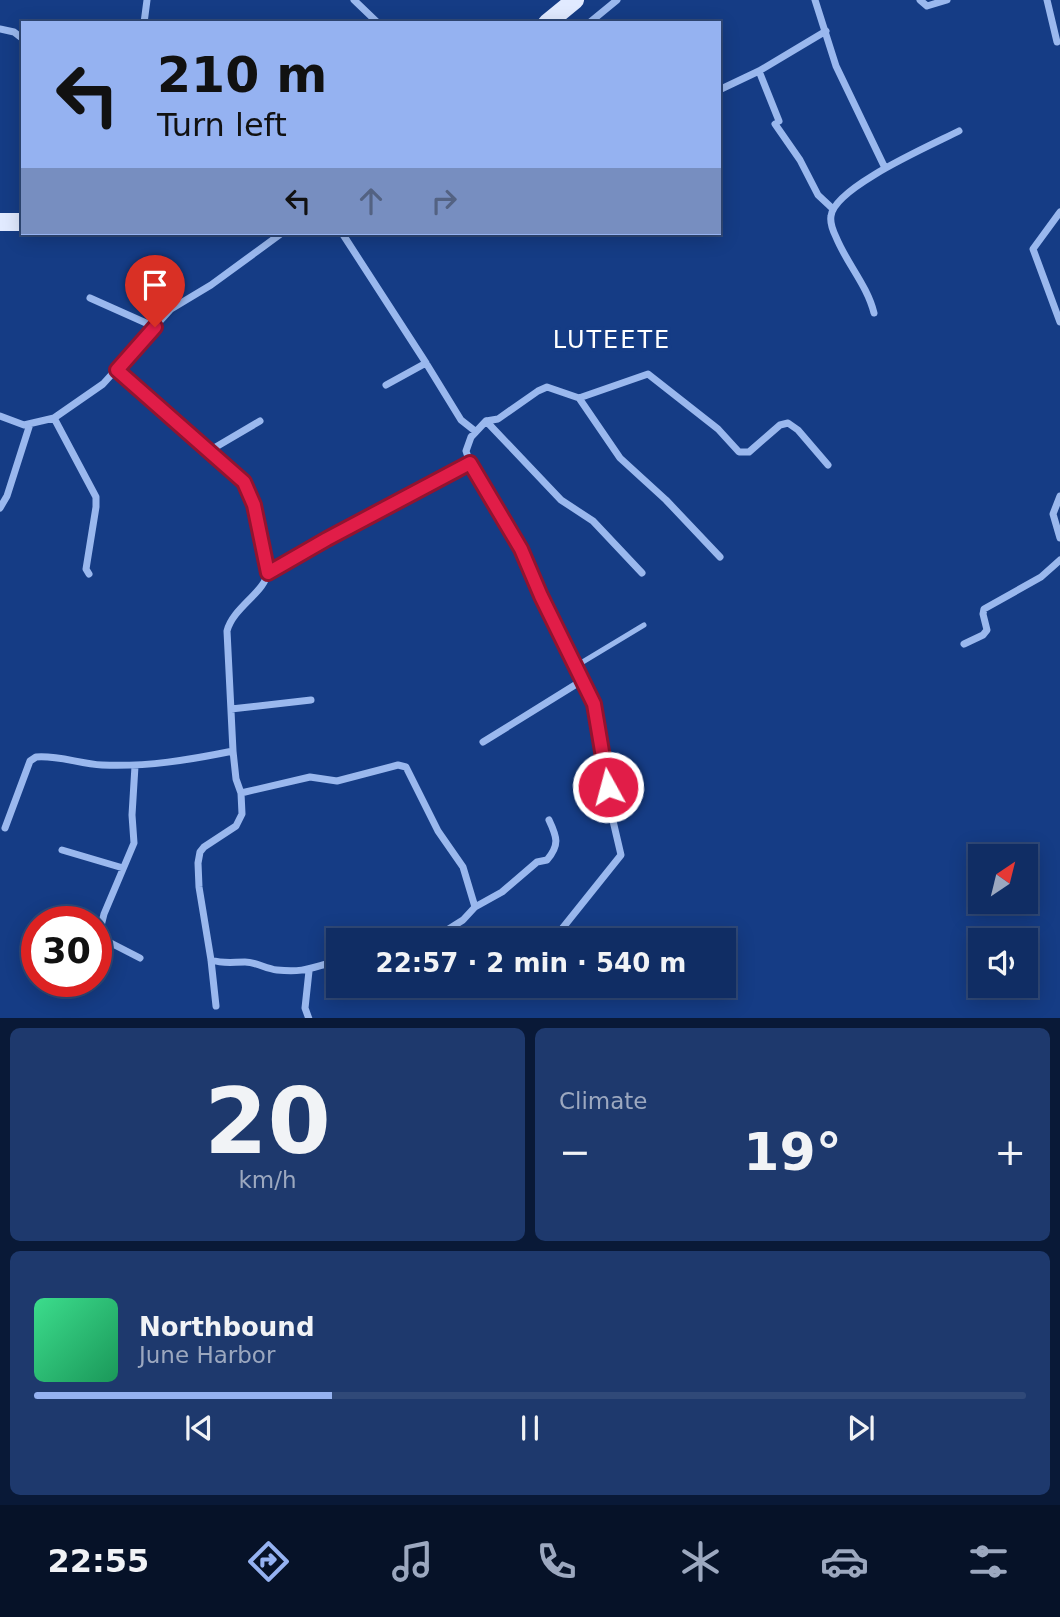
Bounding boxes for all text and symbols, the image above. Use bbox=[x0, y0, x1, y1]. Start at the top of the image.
text: 210 m bbox=[157, 47, 327, 104]
icon: left bbox=[42, 49, 133, 140]
text: Turn left bbox=[157, 106, 287, 144]
icon: left bbox=[279, 182, 317, 220]
icon: ahead bbox=[352, 182, 390, 220]
icon: right bbox=[425, 182, 463, 220]
pin bbox=[125, 255, 185, 327]
icon: arrive bbox=[136, 266, 174, 304]
district label: LUTEETE bbox=[553, 326, 671, 354]
position arrow bbox=[571, 750, 645, 824]
north arrow bbox=[968, 844, 1038, 914]
map controls bbox=[968, 844, 1038, 998]
speed limit sign: 30 bbox=[21, 906, 112, 997]
button: sound bbox=[968, 928, 1038, 998]
text: 22:57 · 2 min · 540 m bbox=[376, 948, 686, 978]
text: 20 bbox=[204, 1069, 331, 1174]
text: Climate bbox=[559, 1088, 648, 1114]
text: 19° bbox=[743, 1122, 842, 1182]
text: − bbox=[559, 1130, 591, 1174]
text: + bbox=[994, 1130, 1026, 1174]
text: km/h bbox=[238, 1167, 297, 1193]
text: Northbound bbox=[139, 1312, 315, 1342]
text: June Harbor bbox=[139, 1342, 275, 1368]
icon: previous bbox=[180, 1409, 218, 1447]
icon: pause bbox=[511, 1409, 549, 1447]
icon: next bbox=[842, 1409, 880, 1447]
icon: directions bbox=[244, 1537, 293, 1586]
icon: music bbox=[388, 1537, 437, 1586]
icon: phone bbox=[532, 1537, 581, 1586]
icon: climate bbox=[676, 1537, 725, 1586]
icon: car bbox=[820, 1537, 869, 1586]
icon: filters bbox=[964, 1537, 1013, 1586]
text: 22:55 bbox=[47, 1542, 149, 1580]

